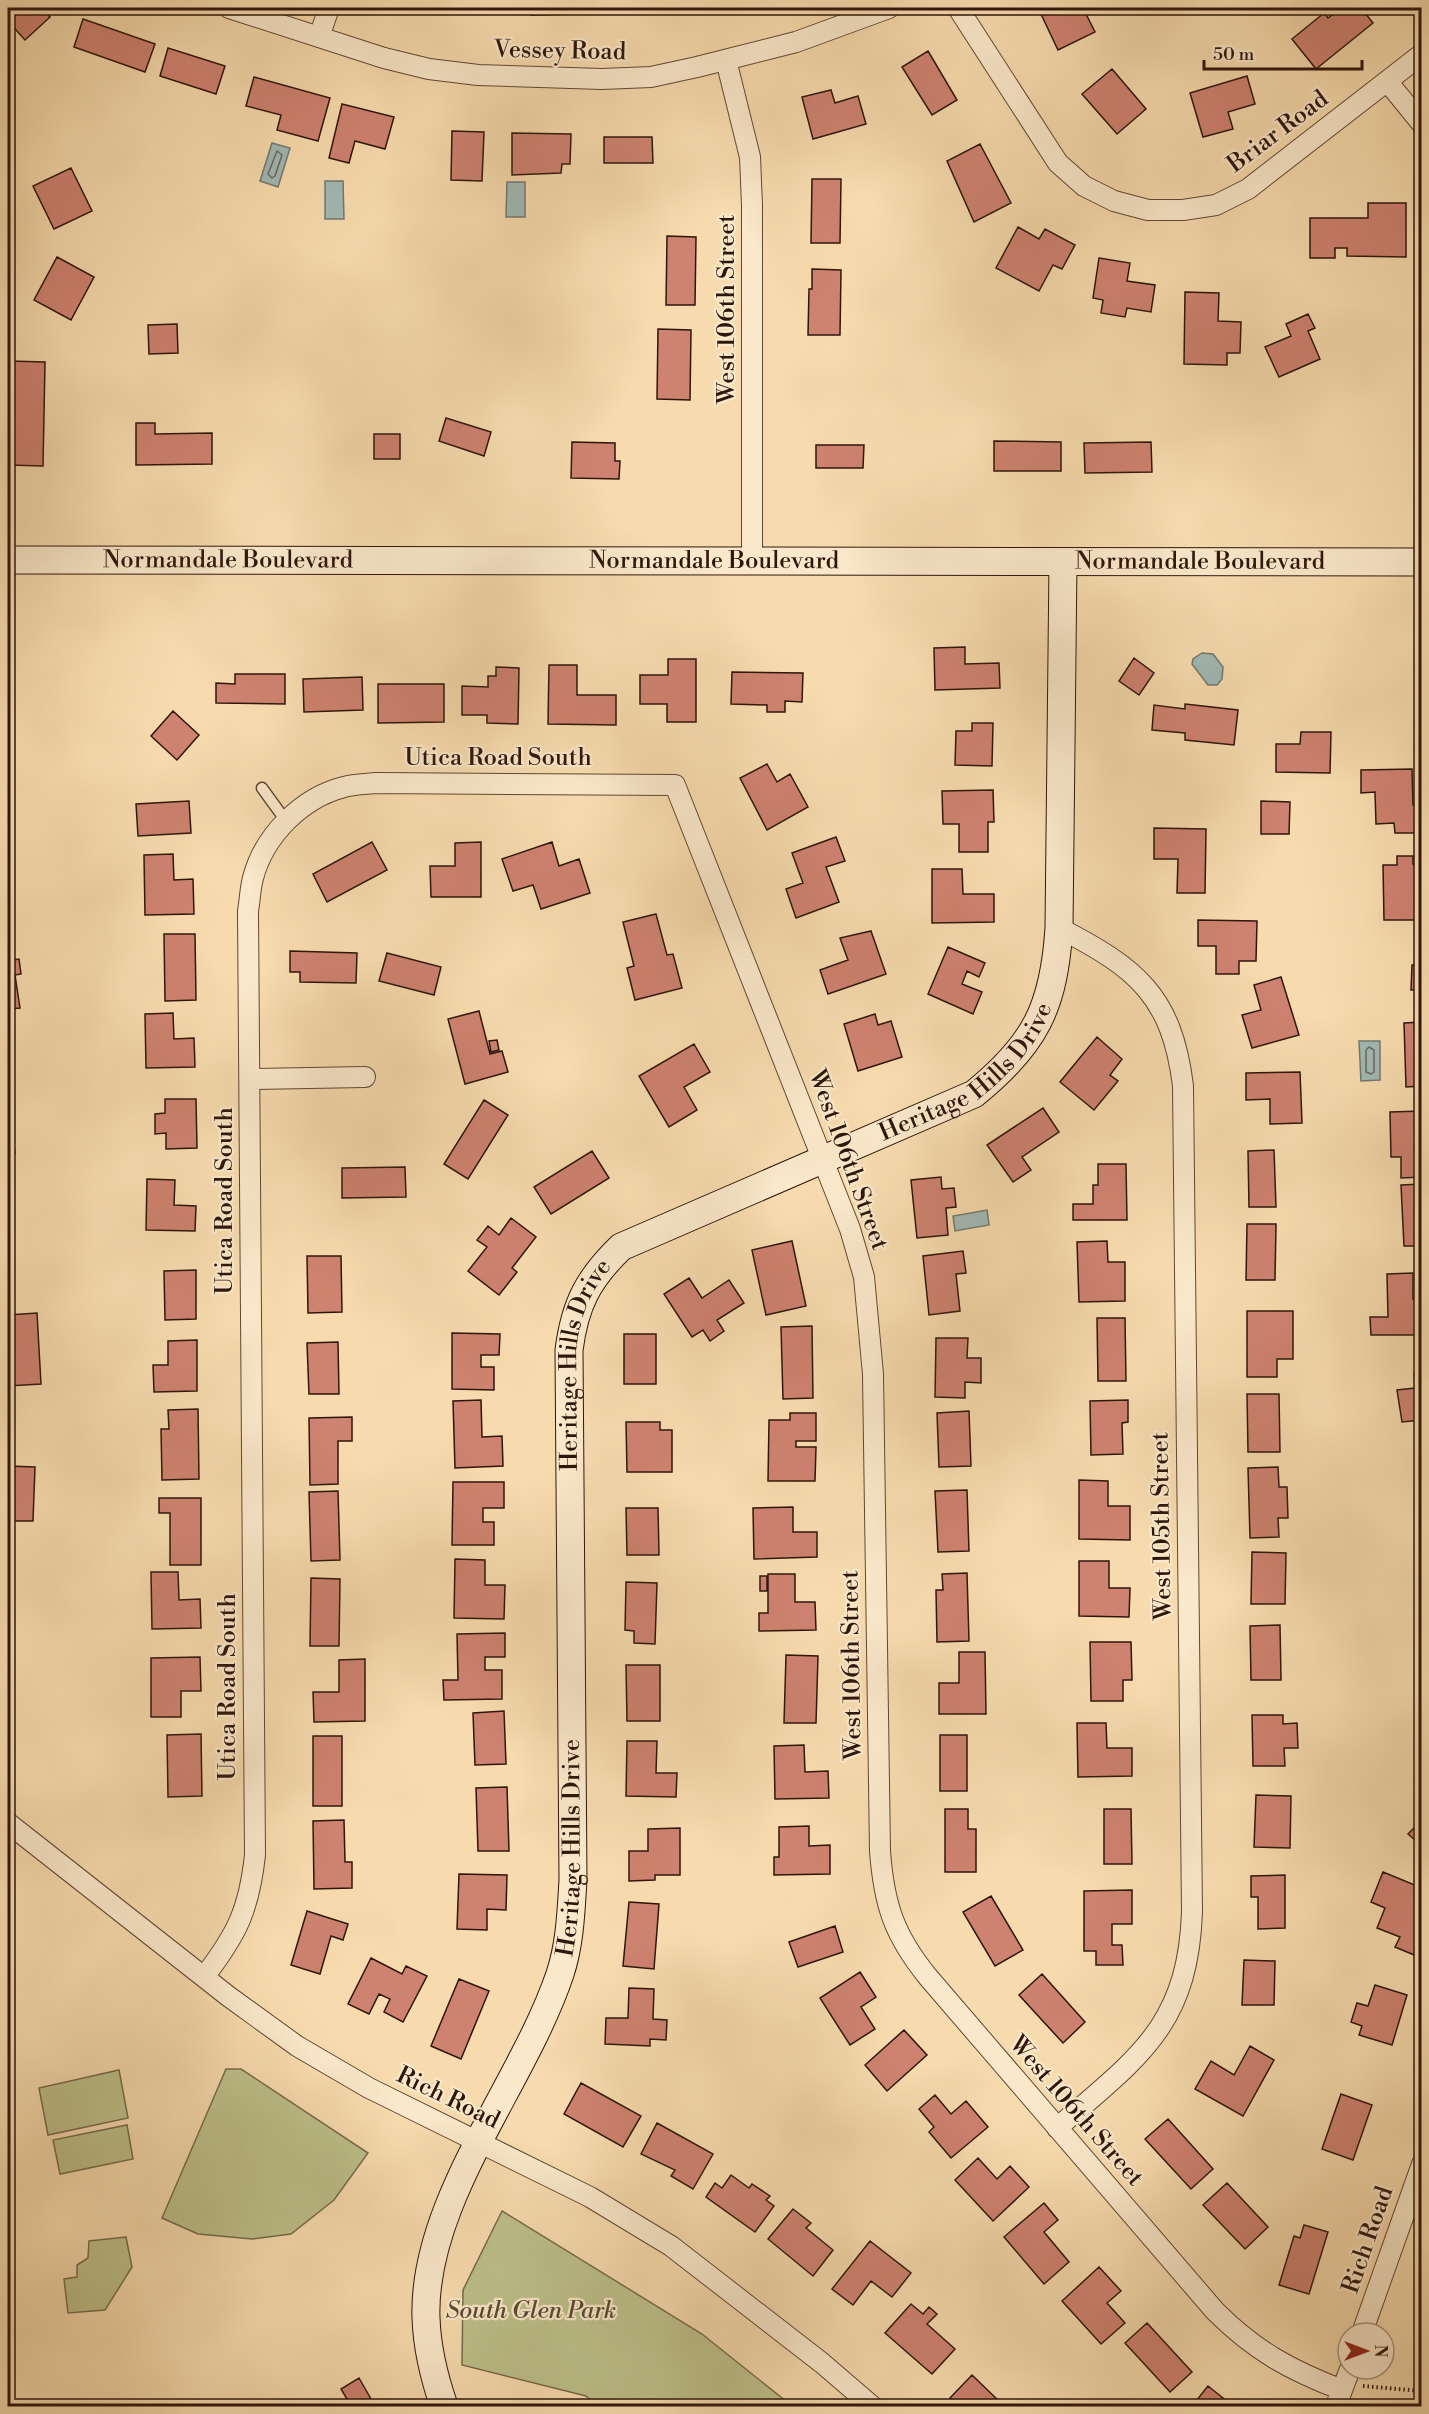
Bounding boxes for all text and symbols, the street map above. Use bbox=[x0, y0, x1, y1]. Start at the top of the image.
scale bar bbox=[1204, 33, 1362, 71]
street label: Vessey Road bbox=[492, 35, 627, 67]
text: 50 m bbox=[1213, 43, 1255, 66]
street label: Briar Road bbox=[1221, 84, 1335, 180]
street label: West 106th Street bbox=[712, 214, 742, 405]
street label: Normandale Boulevard bbox=[103, 545, 354, 575]
street label: Normandale Boulevard bbox=[589, 546, 840, 576]
street label: Normandale Boulevard bbox=[1075, 547, 1326, 577]
street label: Utica Road South bbox=[404, 743, 592, 773]
street label: Heritage Hills Drive bbox=[875, 999, 1059, 1148]
street label: West 106th Street bbox=[801, 1065, 895, 1255]
street label: Utica Road South bbox=[210, 1107, 240, 1295]
street label: Heritage Hills Drive bbox=[554, 1253, 618, 1471]
street label: West 105th Street bbox=[1145, 1431, 1179, 1621]
street label: West 106th Street bbox=[835, 1569, 869, 1761]
street label: Utica Road South bbox=[213, 1593, 243, 1781]
street label: Heritage Hills Drive bbox=[550, 1739, 588, 1959]
street label: West 106th Street bbox=[1002, 2029, 1150, 2193]
street label: Rich Road bbox=[391, 2060, 505, 2136]
street label: Rich Road bbox=[1336, 2182, 1400, 2298]
park label: South Glen Park bbox=[446, 2296, 616, 2326]
north arrow bbox=[1336, 2321, 1396, 2381]
text: N bbox=[1370, 2345, 1390, 2358]

